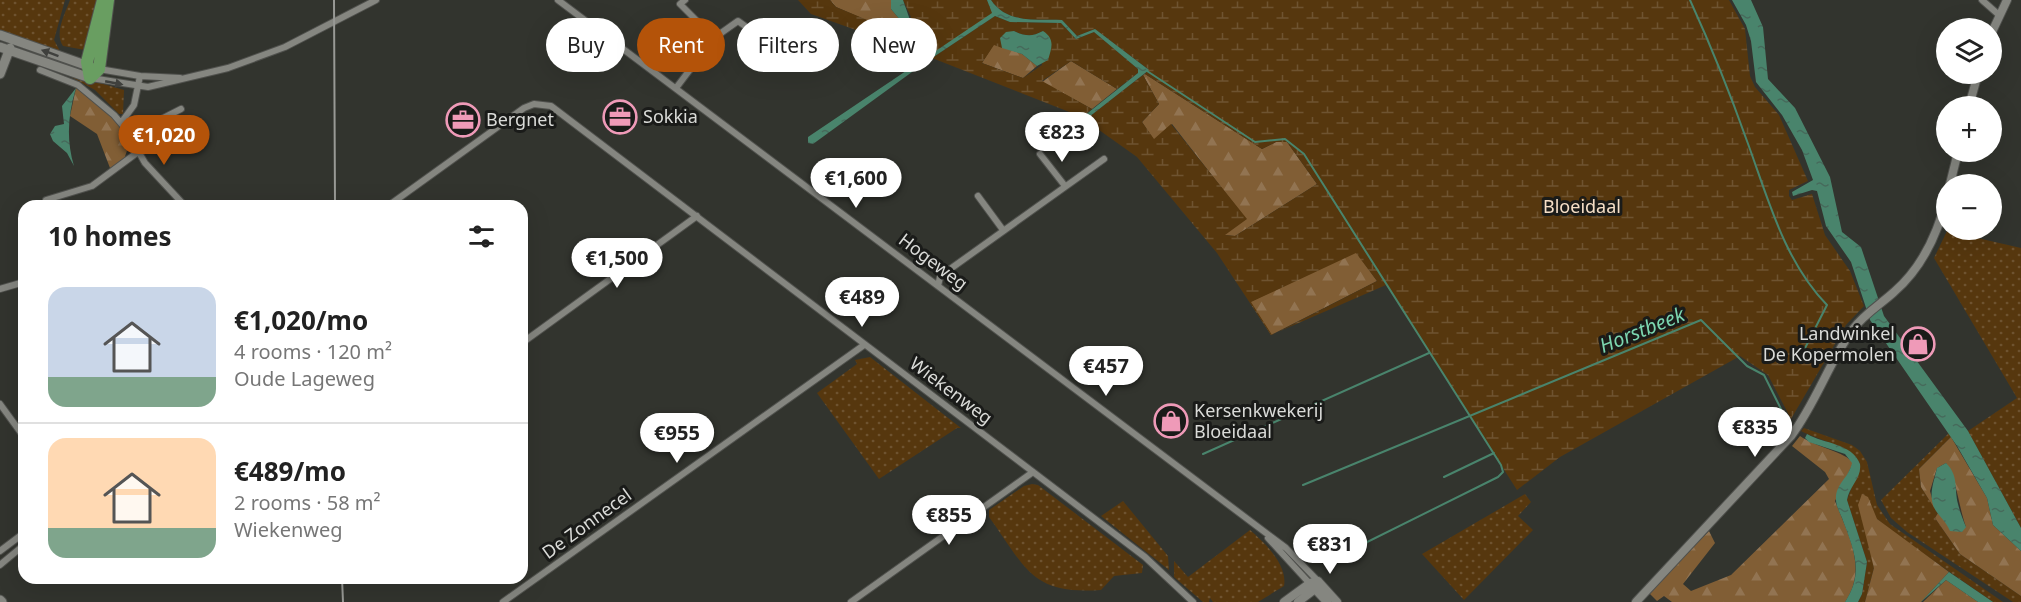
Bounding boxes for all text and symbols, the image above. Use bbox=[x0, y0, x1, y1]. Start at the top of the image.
chip: Buy bbox=[546, 18, 625, 72]
chip: Rent bbox=[637, 18, 725, 72]
chip: Filters bbox=[737, 18, 839, 72]
chip: New bbox=[851, 18, 937, 72]
map controls bbox=[1936, 18, 2002, 240]
button: layers bbox=[1936, 18, 2002, 84]
one-way arrow bbox=[41, 48, 59, 57]
one-way arrow bbox=[105, 79, 124, 88]
button: + bbox=[1936, 96, 2002, 162]
office icon: Sokkia bbox=[602, 99, 638, 135]
office icon: Bergnet bbox=[445, 102, 481, 138]
place label: Sokkia bbox=[643, 104, 698, 128]
place label: Bergnet bbox=[486, 107, 554, 131]
pin: €823 bbox=[1026, 112, 1098, 163]
pin: €1,020 bbox=[115, 115, 213, 166]
text: €823 bbox=[1039, 118, 1085, 145]
text: €1,020 bbox=[133, 121, 195, 148]
pin: €1,600 bbox=[807, 158, 905, 209]
text: €1,600 bbox=[825, 164, 887, 191]
button: − bbox=[1936, 174, 2002, 240]
park label: Bloeidaal bbox=[1543, 194, 1621, 218]
text: 10 homes bbox=[48, 218, 172, 254]
icon: filters bbox=[465, 220, 498, 253]
street label: Hogeweg bbox=[894, 227, 973, 295]
pin: €1,500 bbox=[568, 238, 666, 289]
text: €1,500 bbox=[586, 244, 648, 271]
pin: €489 bbox=[826, 277, 898, 328]
text: €489 bbox=[839, 283, 885, 310]
water label: Horstbeek bbox=[1595, 300, 1689, 359]
text: €1,020/mo bbox=[234, 302, 368, 338]
icon: home bbox=[96, 311, 168, 383]
place label: Landwinkel De Kopermolen bbox=[1763, 321, 1895, 366]
shop icon: Landwinkel De Kopermolen bbox=[1900, 326, 1936, 362]
text: 4 rooms · 120 m² bbox=[234, 338, 392, 365]
pin: €457 bbox=[1070, 346, 1142, 397]
street label: Wiekenweg bbox=[905, 351, 998, 429]
text: €457 bbox=[1083, 352, 1129, 379]
text: Oude Lageweg bbox=[234, 365, 375, 392]
place label: Kersenkwekerij Bloeidaal bbox=[1194, 398, 1323, 443]
shop icon: Kersenkwekerij Bloeidaal bbox=[1153, 403, 1189, 439]
pin: €835 bbox=[1719, 407, 1791, 458]
pin: €955 bbox=[641, 413, 713, 464]
text: €835 bbox=[1732, 413, 1778, 440]
text: €955 bbox=[654, 419, 700, 446]
text: €489/mo bbox=[234, 453, 346, 489]
icon: home bbox=[96, 462, 168, 534]
street label: De Zonnecel bbox=[537, 483, 636, 564]
text: 2 rooms · 58 m² bbox=[234, 489, 381, 516]
pin: €855 bbox=[913, 495, 985, 546]
text: €855 bbox=[926, 501, 972, 528]
text: Wiekenweg bbox=[234, 516, 343, 543]
pin: €831 bbox=[1294, 524, 1366, 575]
text: €831 bbox=[1307, 530, 1353, 557]

